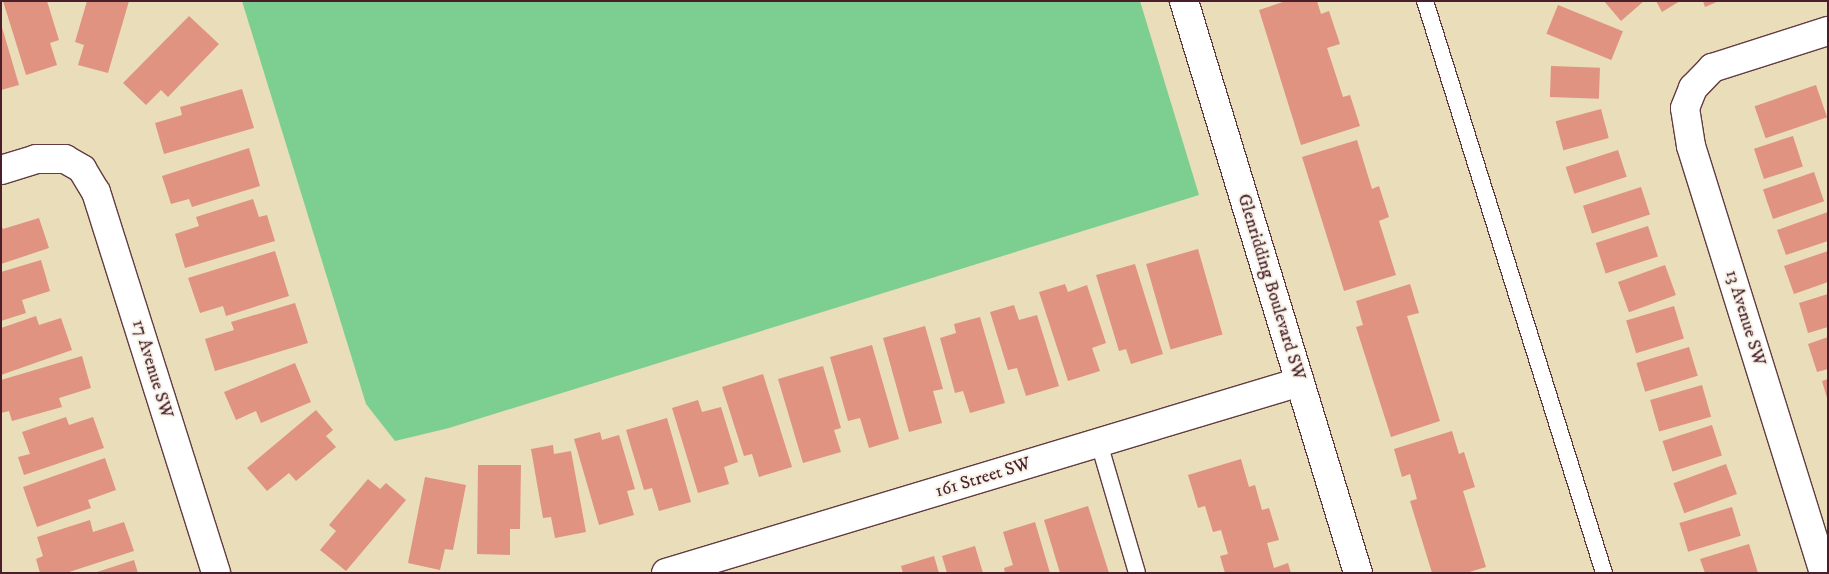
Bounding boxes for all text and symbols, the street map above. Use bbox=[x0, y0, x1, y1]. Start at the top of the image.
street label: Glenridding Boulevard SW bbox=[1232, 191, 1310, 383]
street label: 13 Avenue SW bbox=[1720, 268, 1770, 368]
street label: 17 Avenue SW bbox=[127, 317, 177, 421]
street label: 161 Street SW bbox=[933, 453, 1033, 503]

